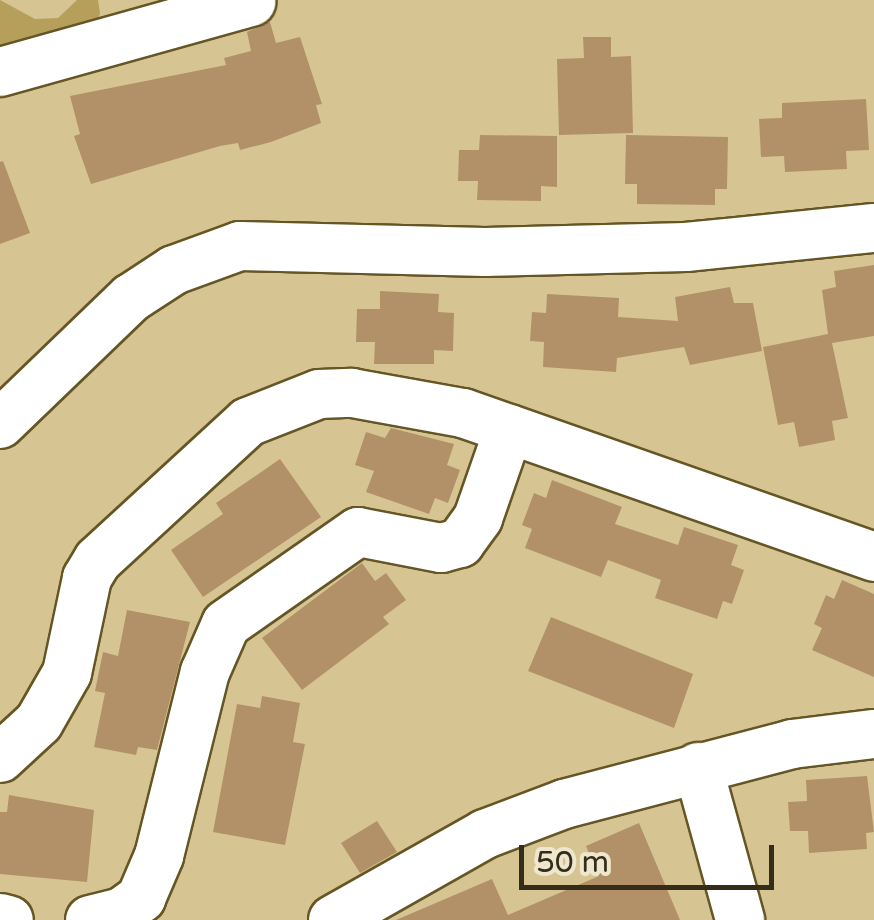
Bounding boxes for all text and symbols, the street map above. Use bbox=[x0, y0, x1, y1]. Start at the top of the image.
scale bar bbox=[524, 825, 779, 887]
text: 50 m bbox=[536, 844, 609, 881]

